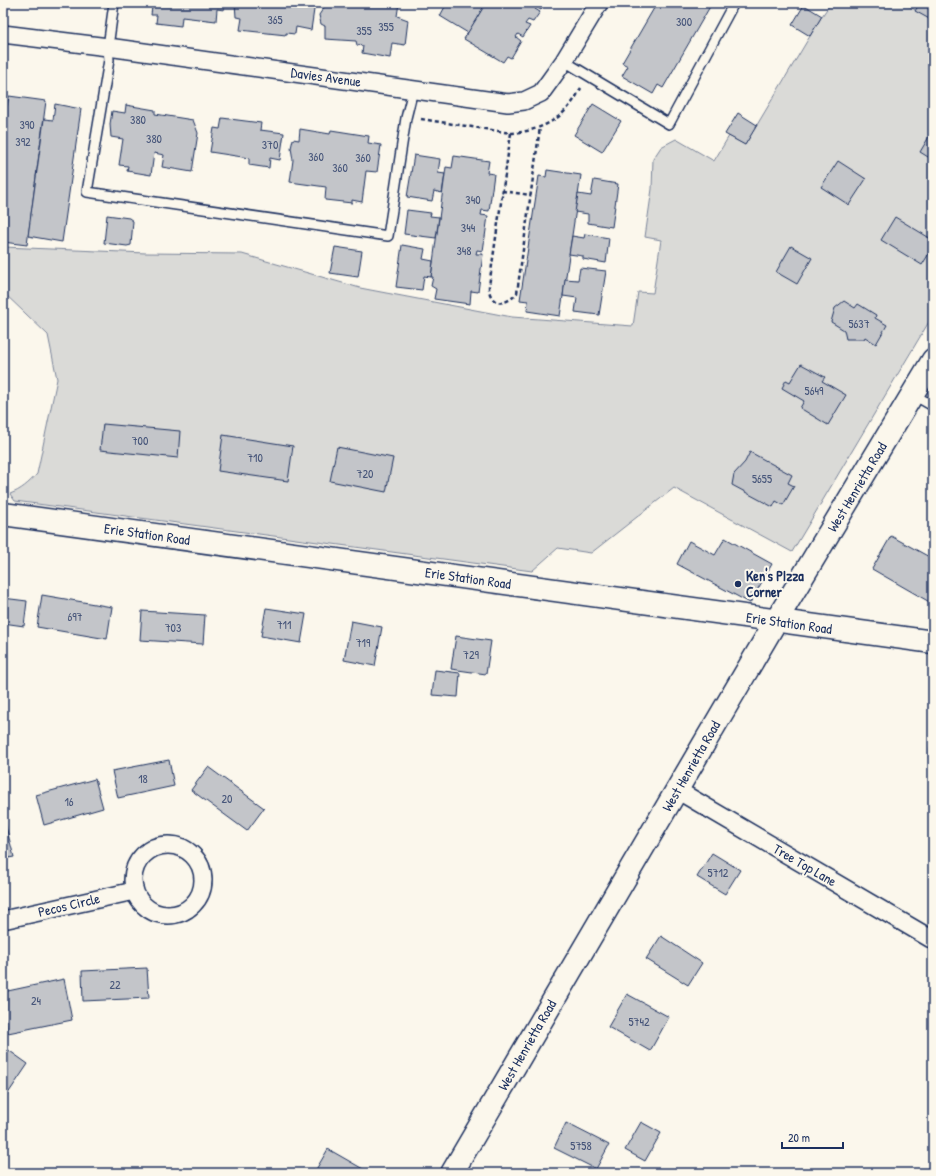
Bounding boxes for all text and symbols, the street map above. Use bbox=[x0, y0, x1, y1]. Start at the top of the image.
house number: 365 bbox=[267, 11, 283, 28]
house number: 300 bbox=[676, 13, 692, 30]
house number: 355 bbox=[378, 18, 394, 35]
house number: 355 bbox=[356, 22, 372, 39]
street label: Davies Avenue bbox=[290, 62, 363, 91]
house number: 380 bbox=[130, 111, 146, 128]
house number: 390 bbox=[19, 116, 35, 133]
house number: 380 bbox=[146, 130, 162, 147]
house number: 392 bbox=[15, 133, 31, 150]
house number: 370 bbox=[262, 136, 278, 153]
house number: 360 bbox=[308, 148, 324, 165]
house number: 360 bbox=[355, 149, 371, 166]
house number: 360 bbox=[332, 159, 348, 176]
house number: 340 bbox=[465, 191, 481, 208]
house number: 344 bbox=[461, 219, 476, 236]
house number: 348 bbox=[456, 242, 472, 259]
house number: 5637 bbox=[848, 315, 870, 332]
house number: 5649 bbox=[805, 382, 824, 399]
house number: 700 bbox=[132, 432, 148, 449]
street label: West Henrietta Road bbox=[822, 438, 891, 535]
house number: 710 bbox=[247, 449, 263, 466]
house number: 720 bbox=[357, 465, 373, 482]
house number: 5655 bbox=[752, 470, 772, 487]
street label: Erie Station Road bbox=[103, 518, 192, 549]
street label: Erie Station Road bbox=[424, 562, 513, 593]
place label: Ken's PIzza Corner bbox=[746, 566, 804, 601]
marker: Ken's PIzza Corner bbox=[733, 579, 743, 589]
street label: Erie Station Road bbox=[745, 607, 834, 638]
house number: 697 bbox=[67, 608, 83, 625]
house number: 711 bbox=[277, 616, 291, 633]
house number: 703 bbox=[165, 619, 181, 636]
house number: 719 bbox=[356, 634, 371, 651]
house number: 729 bbox=[463, 646, 480, 663]
street label: West Henrietta Road bbox=[657, 717, 724, 814]
house number: 18 bbox=[138, 770, 148, 787]
house number: 20 bbox=[222, 790, 233, 807]
house number: 16 bbox=[64, 793, 74, 810]
street label: Tree Top Lane bbox=[770, 839, 841, 891]
house number: 5712 bbox=[708, 864, 729, 881]
street label: Pecos Circle bbox=[36, 888, 102, 921]
house number: 22 bbox=[109, 976, 121, 993]
house number: 24 bbox=[31, 992, 42, 1009]
street label: West Henrietta Road bbox=[493, 996, 560, 1093]
house number: 5742 bbox=[628, 1013, 650, 1030]
scale bar bbox=[782, 1124, 843, 1150]
text: 20 m bbox=[788, 1129, 810, 1146]
house number: 5758 bbox=[570, 1137, 592, 1154]

